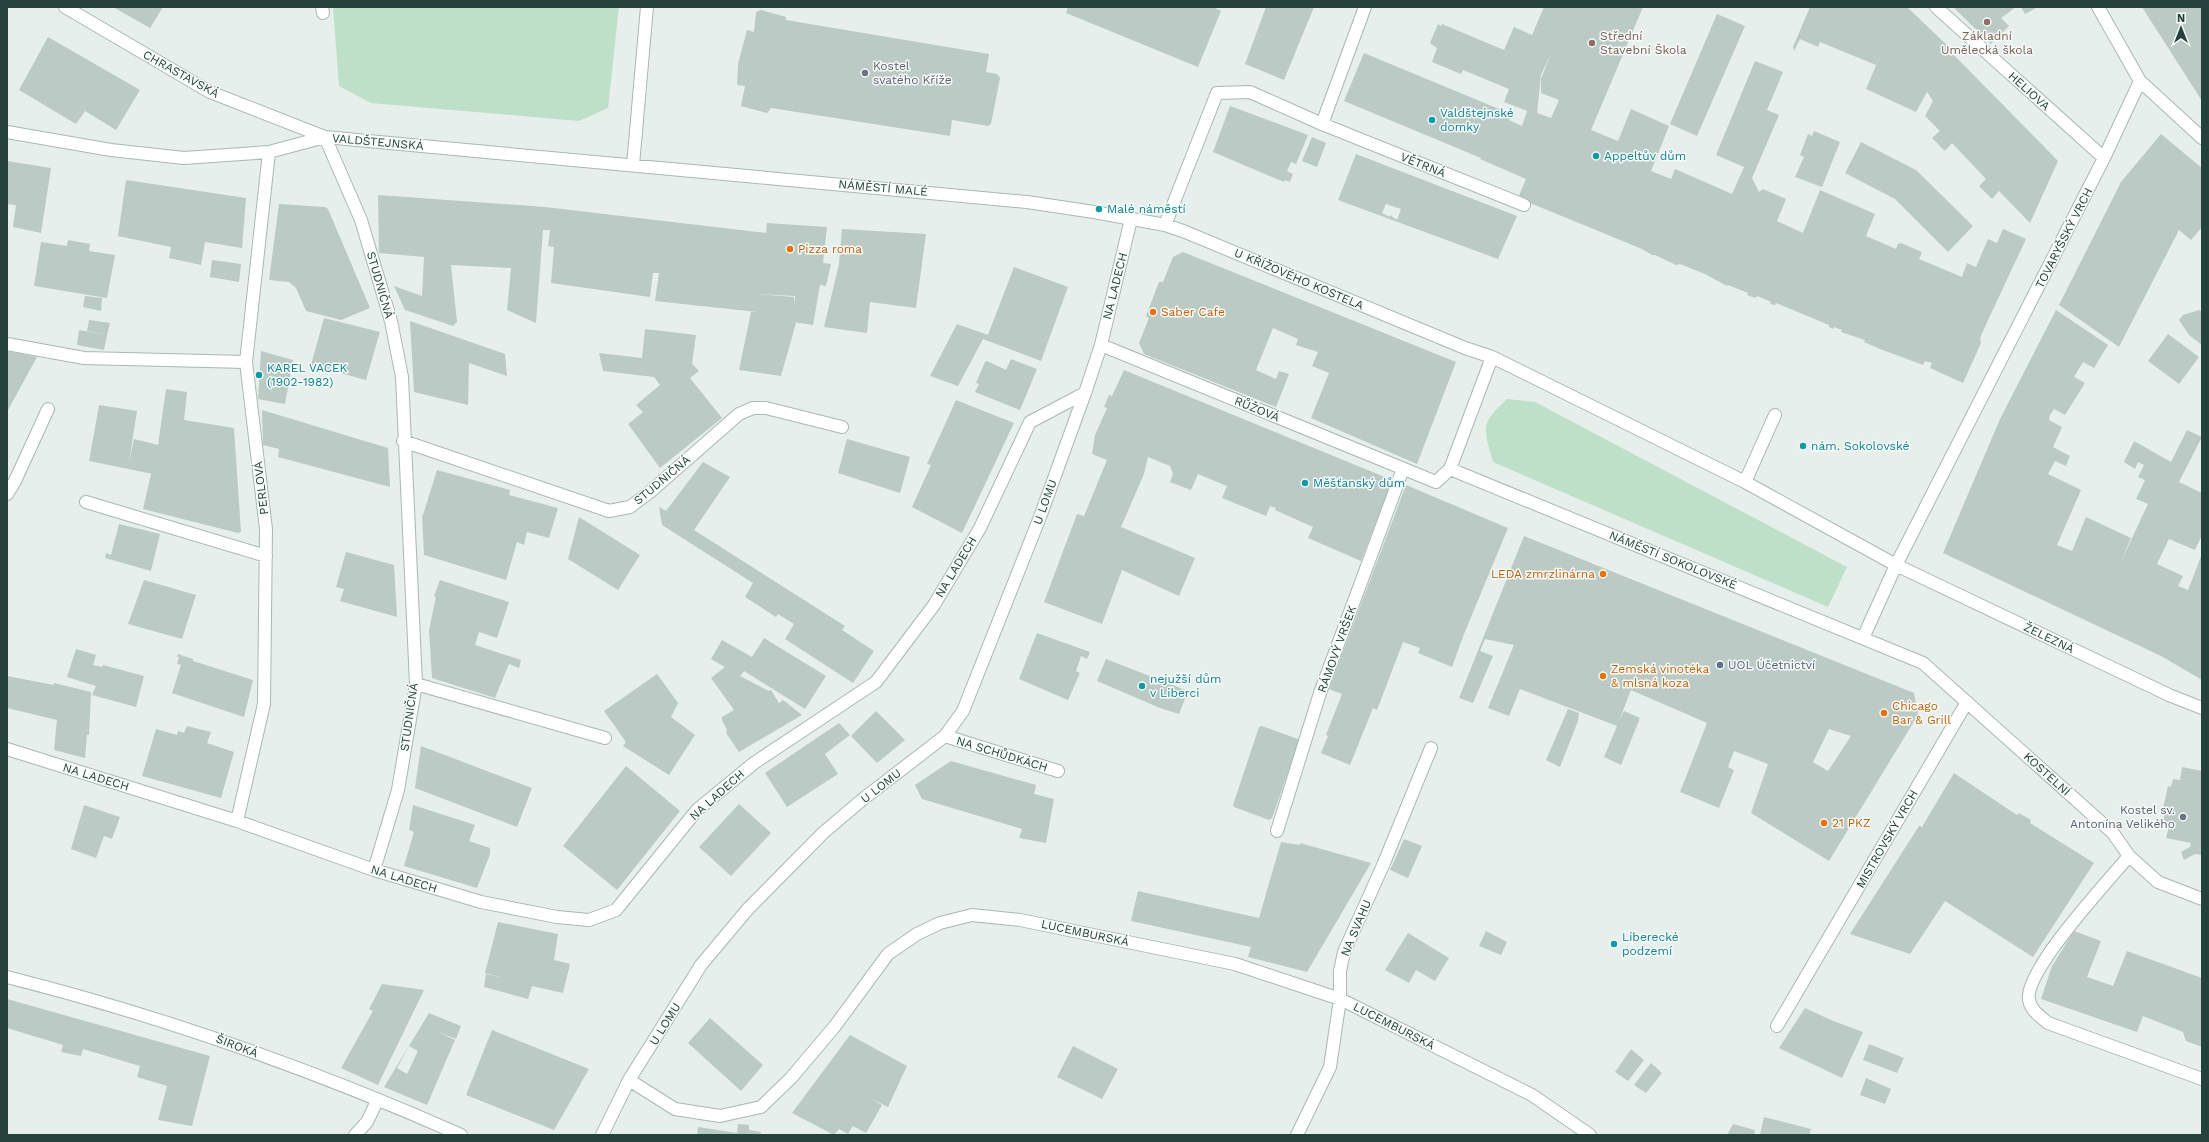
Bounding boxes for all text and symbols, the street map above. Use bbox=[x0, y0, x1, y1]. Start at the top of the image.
north arrow bbox=[2161, 8, 2201, 48]
text: N bbox=[2177, 12, 2185, 25]
marker: Základní Umělecká škola bbox=[1982, 17, 1992, 27]
place label: Střední Stavební Škola bbox=[1600, 29, 1687, 57]
place label: Základní Umělecká škola bbox=[1941, 29, 2033, 57]
marker: Střední Stavební Škola bbox=[1587, 38, 1597, 48]
street label: CHRASTAVSKÁ bbox=[141, 47, 221, 101]
place label: Kostel svatého Kříže bbox=[873, 59, 952, 87]
marker: Kostel svatého Kříže bbox=[860, 68, 870, 78]
street label: HELIOVA bbox=[2005, 69, 2053, 113]
place label: Valdštejnské domky bbox=[1440, 106, 1514, 134]
marker: Valdštejnské domky bbox=[1427, 115, 1437, 125]
street label: VALDŠTEJNSKÁ bbox=[332, 131, 425, 153]
place label: Appeltův dům bbox=[1604, 149, 1686, 163]
street label: VĚTRNÁ bbox=[1398, 150, 1448, 180]
marker: Appeltův dům bbox=[1591, 151, 1601, 161]
street label: NÁMĚSTÍ MALÉ bbox=[838, 177, 929, 199]
street label: TOVARYŠSKÝ VRCH bbox=[2033, 185, 2095, 291]
place label: Malé náměstí bbox=[1107, 202, 1186, 216]
marker: Malé náměstí bbox=[1094, 204, 1104, 214]
place label: Pizza roma bbox=[798, 242, 862, 256]
marker: Pizza roma bbox=[785, 244, 795, 254]
street label: U KŘÍŽOVÉHO KOSTELA bbox=[1232, 245, 1366, 313]
street label: STUDNIČNÁ bbox=[364, 250, 396, 320]
street label: NA LADECH bbox=[1100, 251, 1130, 321]
place label: Saber Cafe bbox=[1161, 305, 1225, 319]
marker: Saber Cafe bbox=[1148, 307, 1158, 317]
place label: KAREL VACEK (1902-1982) bbox=[267, 361, 348, 389]
marker: KAREL VACEK (1902-1982) bbox=[254, 370, 264, 380]
street label: RŮŽOVÁ bbox=[1232, 394, 1282, 424]
place label: nám. Sokolovské bbox=[1811, 439, 1909, 453]
marker: nám. Sokolovské bbox=[1798, 441, 1808, 451]
street label: STUDNIČNÁ bbox=[631, 452, 693, 508]
street label: PERLOVÁ bbox=[251, 460, 271, 515]
place label: Měšťanský dům bbox=[1313, 476, 1405, 490]
street label: U LOMU bbox=[1030, 477, 1060, 527]
marker: Měšťanský dům bbox=[1300, 478, 1310, 488]
street label: NÁMĚSTÍ SOKOLOVSKÉ bbox=[1607, 528, 1739, 592]
street label: NA LADECH bbox=[932, 534, 980, 600]
place label: LEDA zmrzlinárna bbox=[1491, 567, 1595, 581]
marker: LEDA zmrzlinárna bbox=[1598, 569, 1608, 579]
street label: RÁMOVÝ VRŠEK bbox=[1315, 603, 1359, 694]
street label: ŽELEZNÁ bbox=[2022, 620, 2077, 656]
place label: UOL Účetnictví bbox=[1728, 658, 1815, 672]
marker: UOL Účetnictví bbox=[1715, 660, 1725, 670]
place label: Zemská vinotéka & mlsná koza bbox=[1611, 662, 1710, 690]
marker: Zemská vinotéka & mlsná koza bbox=[1598, 671, 1608, 681]
place label: nejužší dům v Liberci bbox=[1150, 672, 1221, 700]
marker: nejužší dům v Liberci bbox=[1137, 681, 1147, 691]
street label: STUDNIČNÁ bbox=[397, 682, 421, 752]
place label: Chicago Bar & Grill bbox=[1892, 699, 1951, 727]
marker: Chicago Bar & Grill bbox=[1879, 708, 1889, 718]
street label: NA SCHŮDKÁCH bbox=[955, 733, 1049, 775]
street label: KOSTELNÍ bbox=[2021, 749, 2074, 799]
street label: NA LADECH bbox=[61, 760, 131, 794]
street label: U LOMU bbox=[858, 766, 904, 806]
street label: NA LADECH bbox=[687, 767, 747, 823]
street label: MISTROVSKÝ VRCH bbox=[1853, 787, 1921, 891]
place label: Kostel sv. Antonína Velikého bbox=[2070, 803, 2175, 831]
marker: Kostel sv. Antonína Velikého bbox=[2178, 812, 2188, 822]
place label: 21 PKZ bbox=[1832, 816, 1871, 830]
marker: 21 PKZ bbox=[1819, 818, 1829, 828]
street label: NA LADECH bbox=[369, 862, 439, 896]
street label: NA SVAHU bbox=[1338, 898, 1374, 958]
street label: LUCEMBURSKÁ bbox=[1040, 917, 1130, 949]
place label: Liberecké podzemí bbox=[1622, 930, 1679, 958]
marker: Liberecké podzemí bbox=[1609, 939, 1619, 949]
street label: LUCEMBURSKÁ bbox=[1351, 999, 1437, 1053]
street label: U LOMU bbox=[647, 1000, 683, 1048]
street label: ŠIROKÁ bbox=[214, 1032, 260, 1060]

